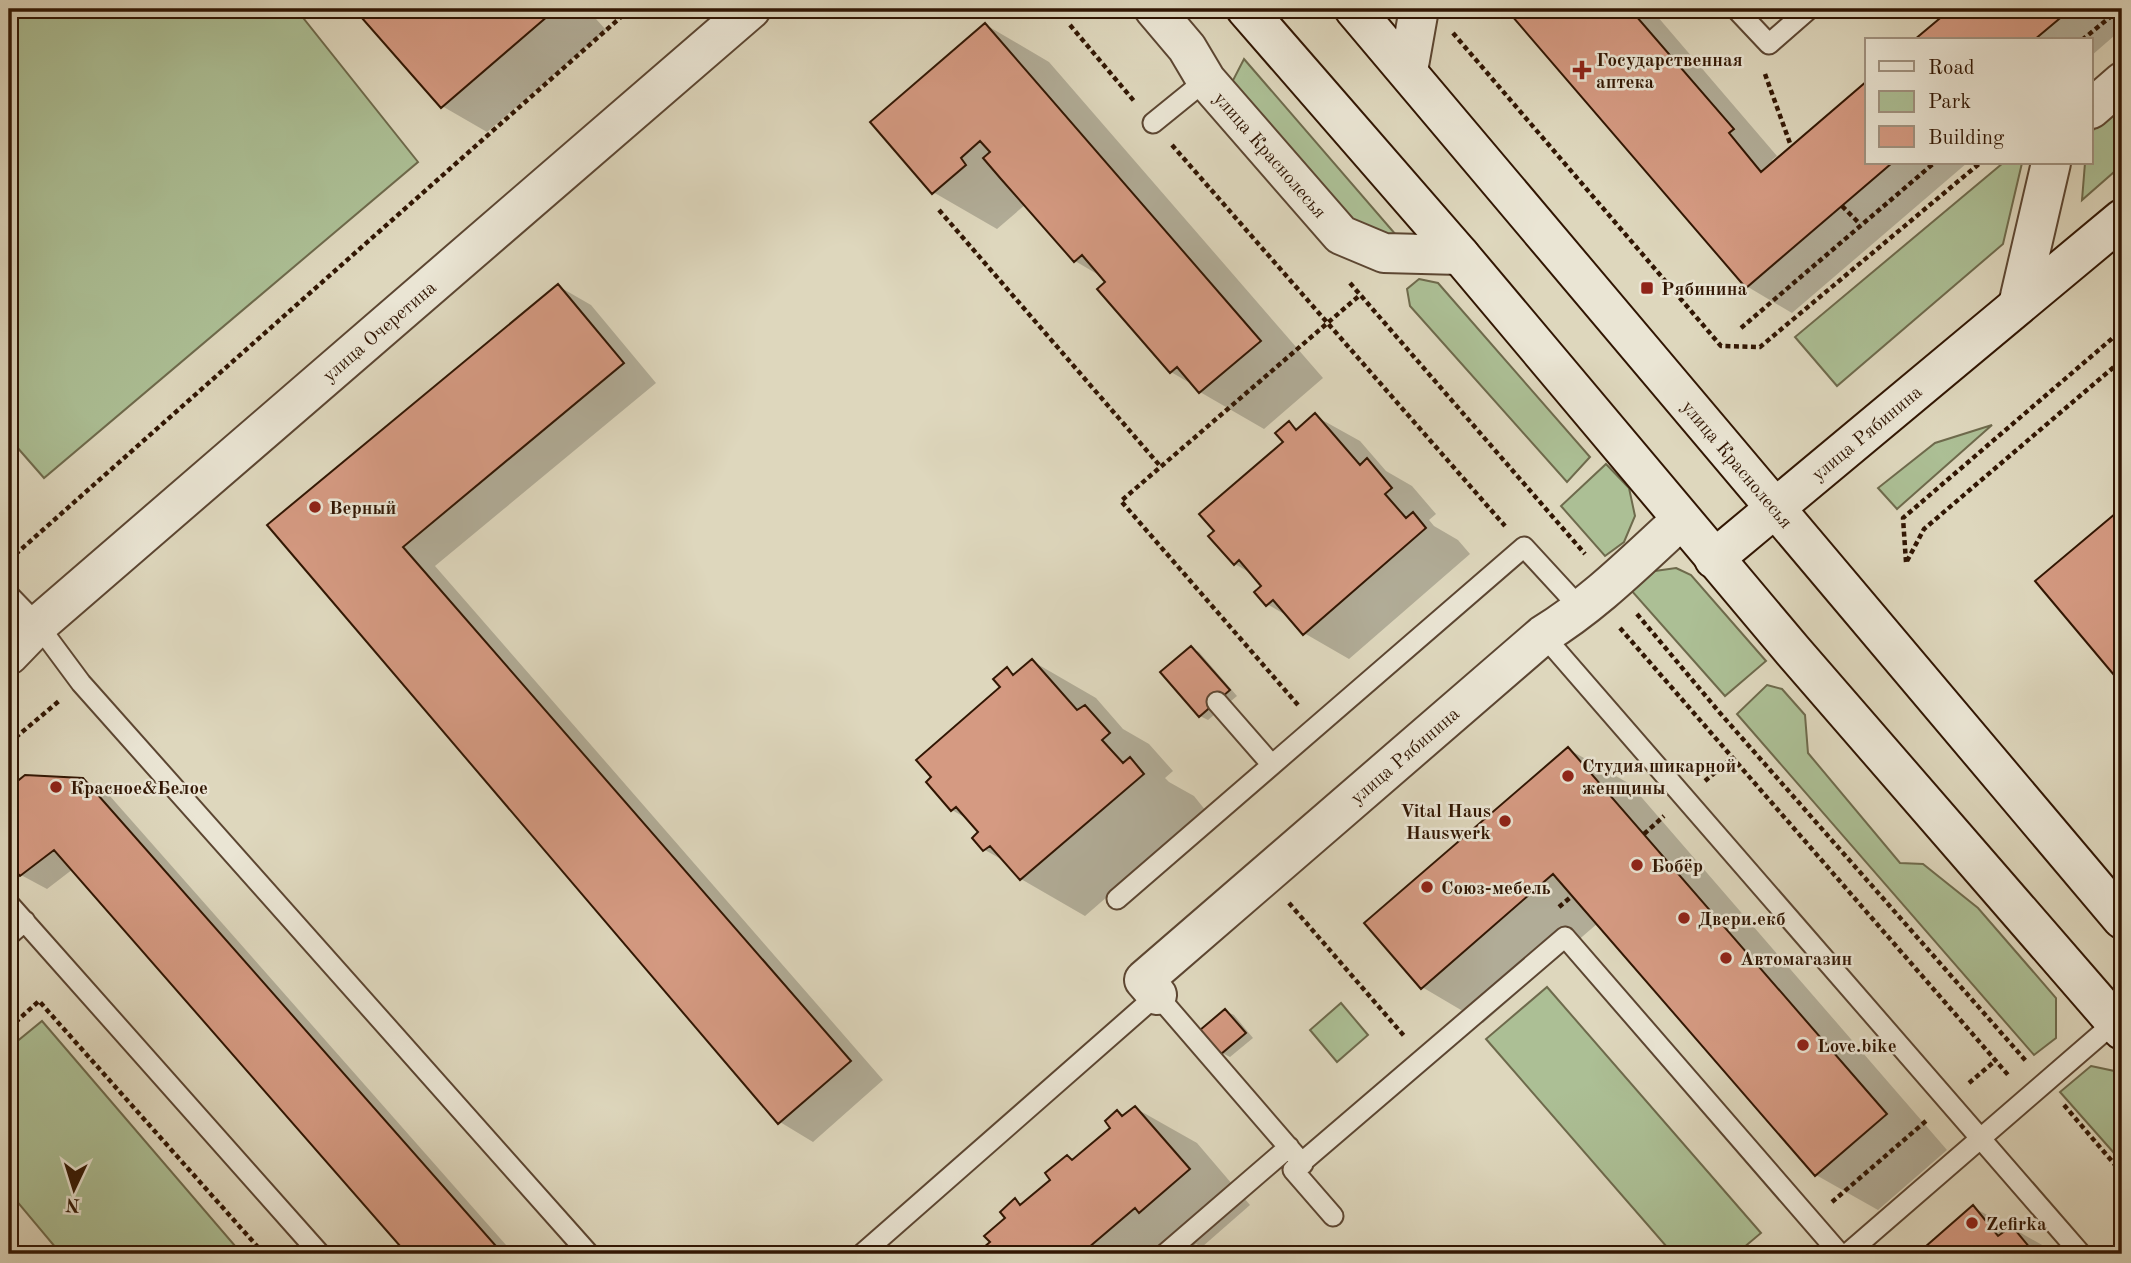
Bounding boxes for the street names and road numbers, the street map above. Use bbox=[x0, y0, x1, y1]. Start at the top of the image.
street label: улица Краснолесья bbox=[1209, 89, 1329, 223]
street label: улица Очеретина bbox=[320, 278, 441, 387]
street label: улица Рябинина bbox=[1809, 383, 1927, 485]
street label: улица Краснолесья bbox=[1677, 398, 1795, 533]
street label: улица Рябинина bbox=[1348, 704, 1464, 809]

